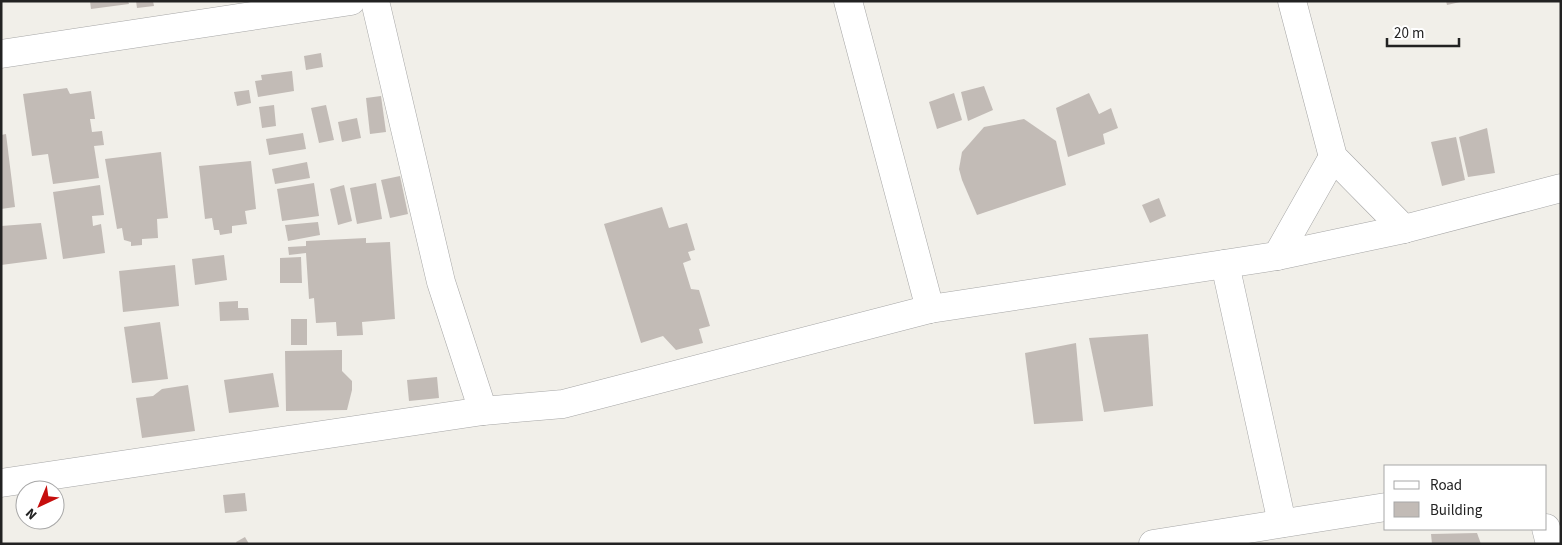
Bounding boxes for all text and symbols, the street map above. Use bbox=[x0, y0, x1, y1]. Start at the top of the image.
scale bar bbox=[1387, 15, 1460, 47]
text: 20 m bbox=[1394, 23, 1424, 44]
legend bbox=[1384, 465, 1547, 530]
text: Road bbox=[1430, 475, 1462, 496]
north arrow bbox=[15, 480, 65, 530]
text: Building bbox=[1430, 500, 1483, 521]
text: N bbox=[21, 503, 42, 524]

